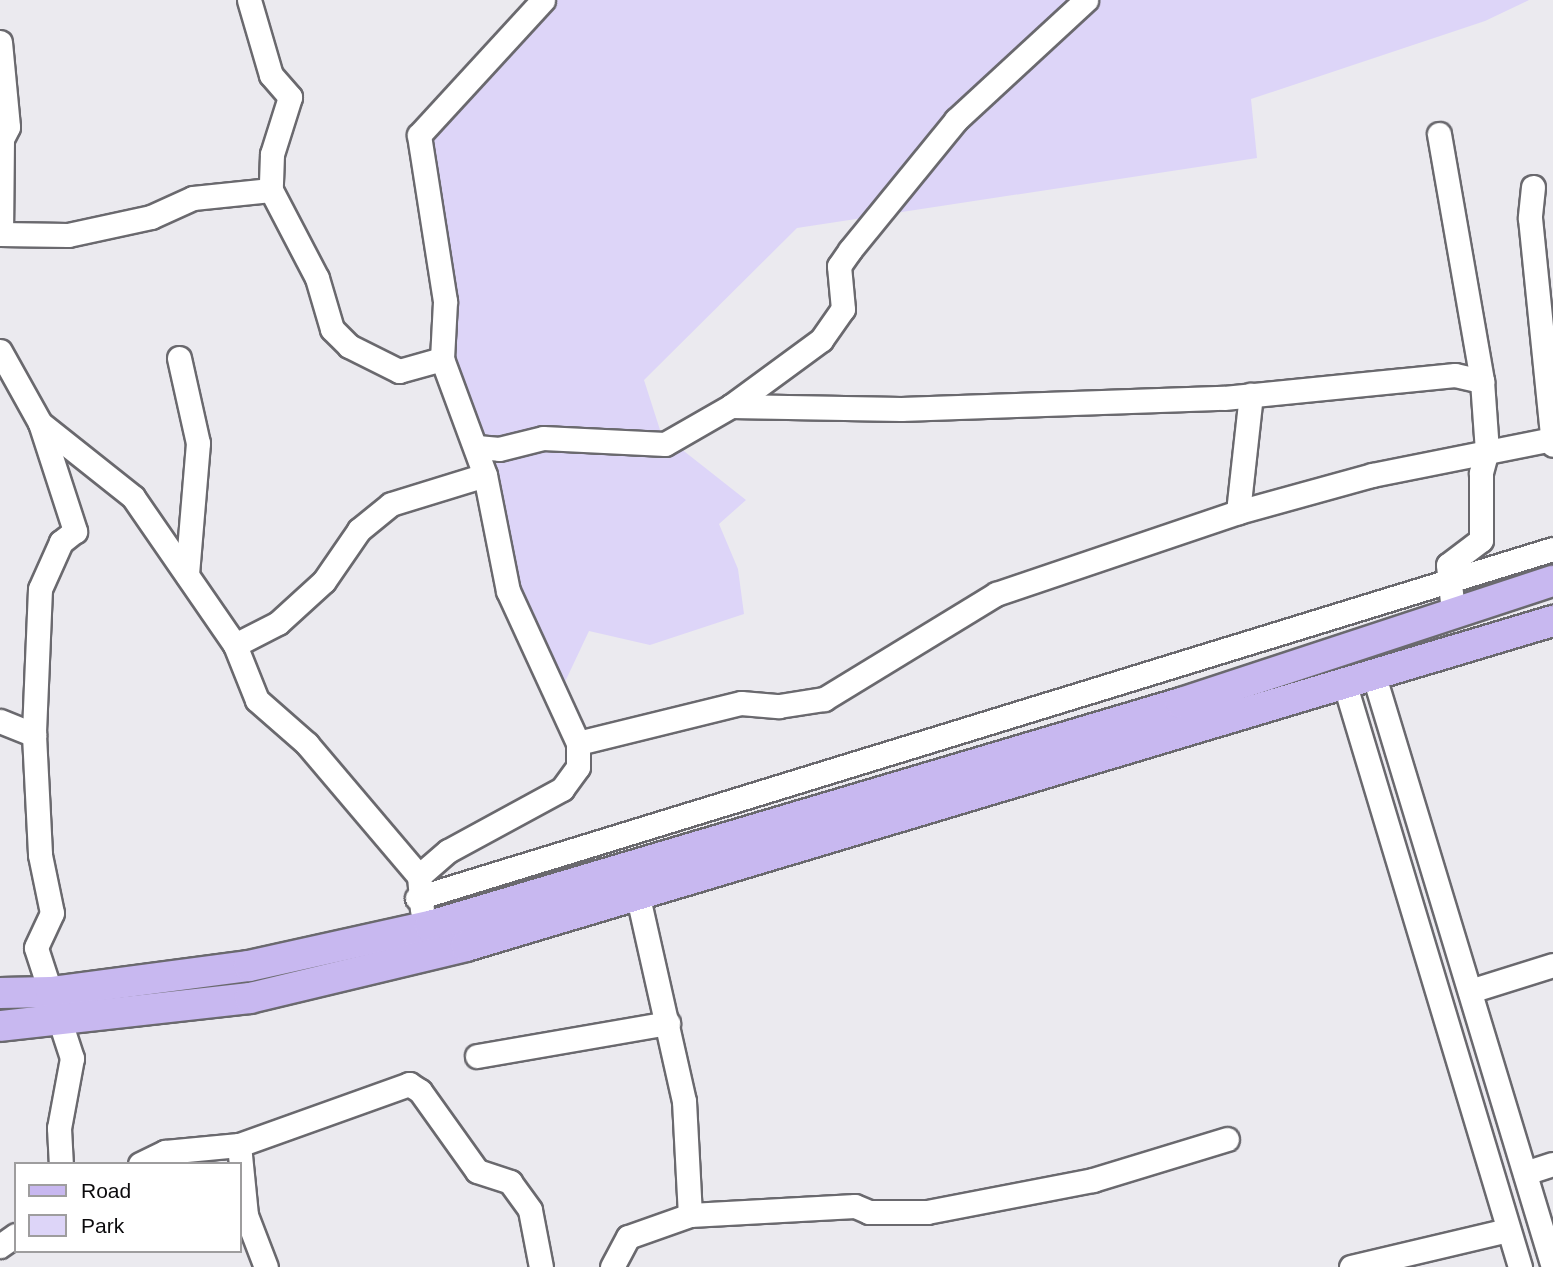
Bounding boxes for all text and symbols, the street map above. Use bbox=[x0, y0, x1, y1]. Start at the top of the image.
legend bbox=[14, 1162, 242, 1253]
text: Road bbox=[81, 1179, 131, 1202]
text: Park bbox=[81, 1214, 124, 1237]

